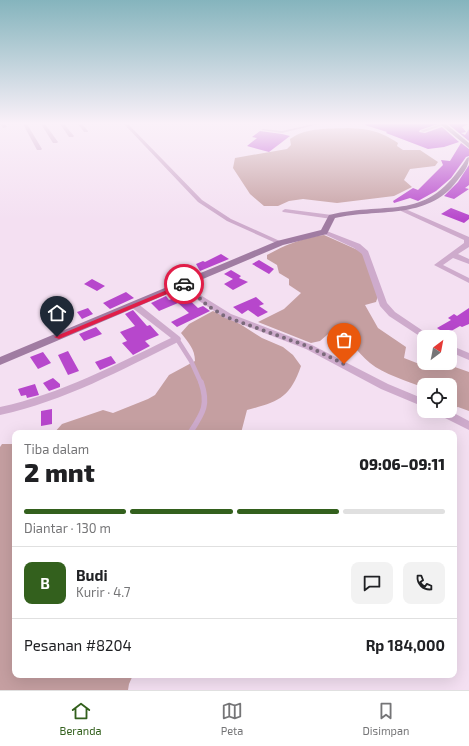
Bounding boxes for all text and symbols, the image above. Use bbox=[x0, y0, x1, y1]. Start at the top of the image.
courier bbox=[164, 264, 204, 304]
icon: car bbox=[173, 273, 195, 295]
pin bbox=[40, 296, 74, 337]
icon: home bbox=[46, 302, 68, 324]
pin bbox=[327, 323, 361, 364]
icon: bag bbox=[333, 329, 355, 351]
north arrow bbox=[417, 330, 457, 370]
map controls bbox=[417, 330, 457, 418]
button: locate bbox=[417, 378, 457, 418]
text: Tiba dalam bbox=[24, 441, 89, 457]
text: 09:06–09:11 bbox=[359, 455, 445, 473]
text: 2 mnt bbox=[24, 456, 95, 487]
text: Diantar · 130 m bbox=[24, 520, 111, 536]
button: chat bbox=[351, 562, 393, 604]
button: phone bbox=[403, 562, 445, 604]
text: Budi bbox=[76, 566, 108, 584]
text: B bbox=[40, 574, 50, 592]
text: Kurir · 4.7 bbox=[76, 584, 130, 600]
text: Pesanan #8204 bbox=[24, 636, 132, 654]
text: Rp 184,000 bbox=[366, 636, 445, 654]
tab: Beranda bbox=[60, 700, 102, 737]
tab: Peta bbox=[221, 700, 243, 737]
tab: Disimpan bbox=[363, 700, 409, 737]

